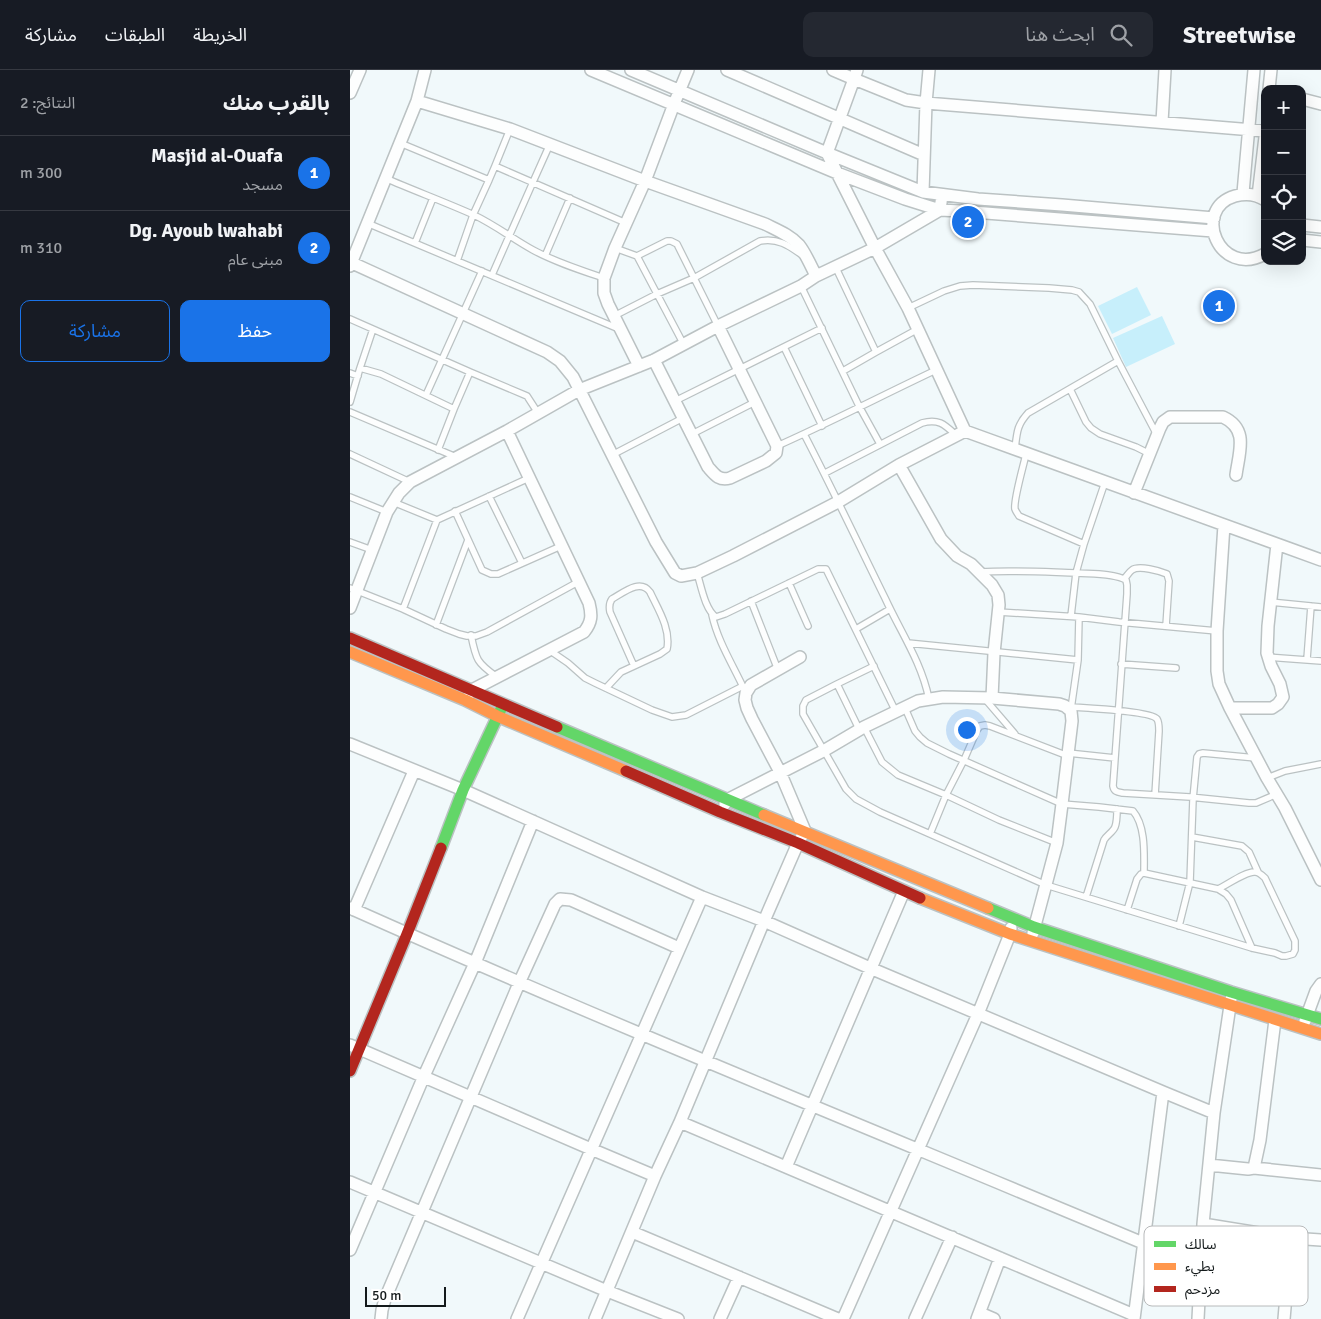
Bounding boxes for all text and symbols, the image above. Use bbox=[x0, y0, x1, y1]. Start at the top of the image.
search box bbox=[803, 12, 1153, 57]
text: Streetwise bbox=[1183, 20, 1296, 50]
icon: search bbox=[1107, 21, 1135, 49]
text: ابحث هنا bbox=[1025, 23, 1095, 47]
text: مشاركة bbox=[25, 24, 77, 46]
text: الطبقات bbox=[105, 24, 165, 46]
text: الخريطة bbox=[193, 24, 247, 46]
map controls bbox=[1261, 85, 1306, 265]
button: + bbox=[1261, 85, 1306, 130]
text: بالقرب منك bbox=[223, 90, 330, 116]
text: النتائج: 2 bbox=[20, 93, 75, 113]
button: − bbox=[1261, 130, 1306, 175]
text: Masjid al-Ouafa bbox=[151, 144, 283, 168]
text: 300 m bbox=[20, 163, 62, 183]
text: 1 bbox=[310, 163, 318, 183]
text: مسجد bbox=[242, 175, 283, 195]
button: locate bbox=[1261, 175, 1306, 220]
pin: 2 bbox=[952, 203, 984, 241]
text: Dg. Ayoub lwahabi bbox=[129, 219, 283, 243]
button: layers bbox=[1261, 220, 1306, 265]
text: 310 m bbox=[20, 238, 62, 258]
text: 2 bbox=[310, 238, 318, 258]
text: مبنى عام bbox=[228, 250, 283, 270]
pin: 1 bbox=[1203, 287, 1235, 325]
button: مشاركة bbox=[20, 300, 170, 362]
button: حفظ bbox=[180, 300, 330, 362]
your location bbox=[954, 717, 980, 743]
legend bbox=[1144, 1226, 1308, 1306]
text: سالك bbox=[1185, 1236, 1217, 1253]
text: بطيء bbox=[1185, 1258, 1215, 1277]
text: مزدحم bbox=[1185, 1281, 1220, 1300]
scale bar bbox=[365, 1284, 446, 1307]
text: 50 m bbox=[372, 1287, 401, 1304]

